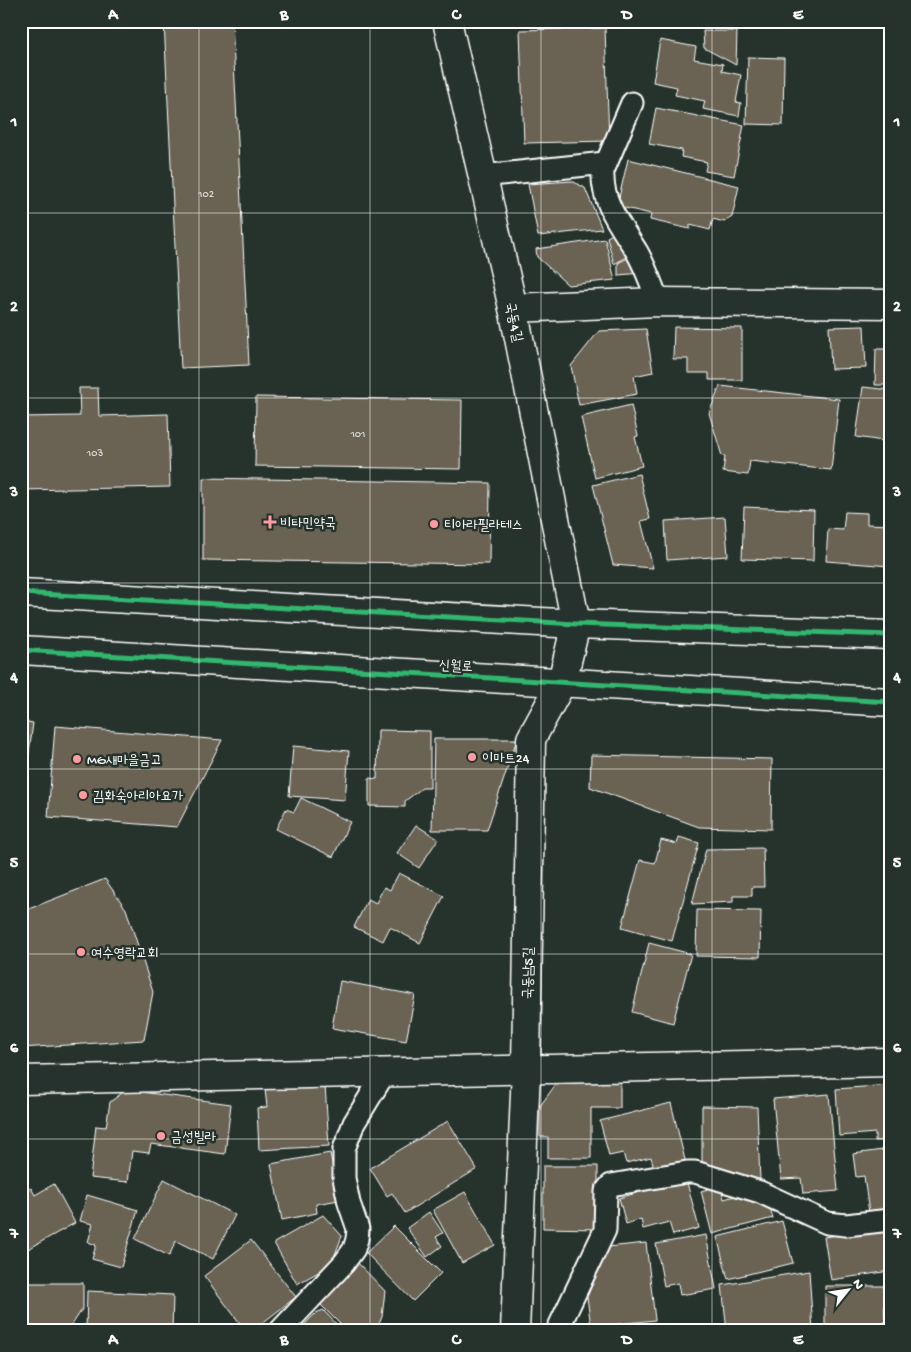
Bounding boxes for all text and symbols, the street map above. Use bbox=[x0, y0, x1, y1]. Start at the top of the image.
text: A bbox=[107, 7, 119, 26]
text: B bbox=[279, 7, 289, 26]
text: C bbox=[451, 7, 462, 26]
text: D bbox=[620, 7, 633, 26]
text: E bbox=[793, 7, 804, 26]
text: 1 bbox=[10, 114, 17, 133]
text: 1 bbox=[893, 114, 900, 133]
house number: 102 bbox=[197, 189, 215, 201]
text: 2 bbox=[10, 299, 18, 318]
text: 2 bbox=[893, 299, 901, 318]
street label: 국동4길 bbox=[500, 301, 525, 345]
house number: 101 bbox=[349, 429, 366, 441]
house number: 103 bbox=[86, 448, 103, 460]
text: 3 bbox=[9, 484, 18, 503]
text: 3 bbox=[892, 484, 901, 503]
marker: 비타민약국 bbox=[264, 516, 276, 528]
place label: 비타민약국 bbox=[280, 516, 336, 533]
marker: 티아라필라테스 bbox=[428, 518, 440, 530]
place label: 티아라필라테스 bbox=[444, 518, 523, 535]
street label: 신월로 bbox=[439, 658, 473, 677]
text: 4 bbox=[9, 670, 18, 689]
text: 4 bbox=[892, 670, 901, 689]
marker: 이마트24 bbox=[466, 751, 478, 763]
place label: 이마트24 bbox=[482, 751, 530, 768]
marker: MG새마을금고 bbox=[71, 753, 83, 765]
place label: MG새마을금고 bbox=[87, 753, 162, 770]
marker: 김화숙아리아요가 bbox=[77, 789, 89, 801]
place label: 김화숙아리아요가 bbox=[93, 789, 184, 806]
text: 5 bbox=[10, 855, 19, 874]
text: 5 bbox=[893, 855, 902, 874]
marker: 여수영락교회 bbox=[75, 946, 87, 958]
place label: 여수영락교회 bbox=[91, 946, 159, 963]
street label: 국동남5길 bbox=[521, 946, 538, 999]
text: 6 bbox=[10, 1040, 19, 1059]
text: 6 bbox=[893, 1040, 902, 1059]
marker: 금성빌라 bbox=[155, 1130, 167, 1142]
place label: 금성빌라 bbox=[171, 1130, 217, 1147]
text: 7 bbox=[9, 1226, 19, 1245]
text: 7 bbox=[892, 1226, 902, 1245]
north arrow bbox=[824, 1264, 874, 1314]
text: N bbox=[847, 1277, 867, 1293]
text: A bbox=[107, 1332, 119, 1351]
text: B bbox=[279, 1332, 289, 1351]
text: C bbox=[451, 1332, 462, 1351]
text: D bbox=[620, 1332, 633, 1351]
text: E bbox=[793, 1332, 804, 1351]

